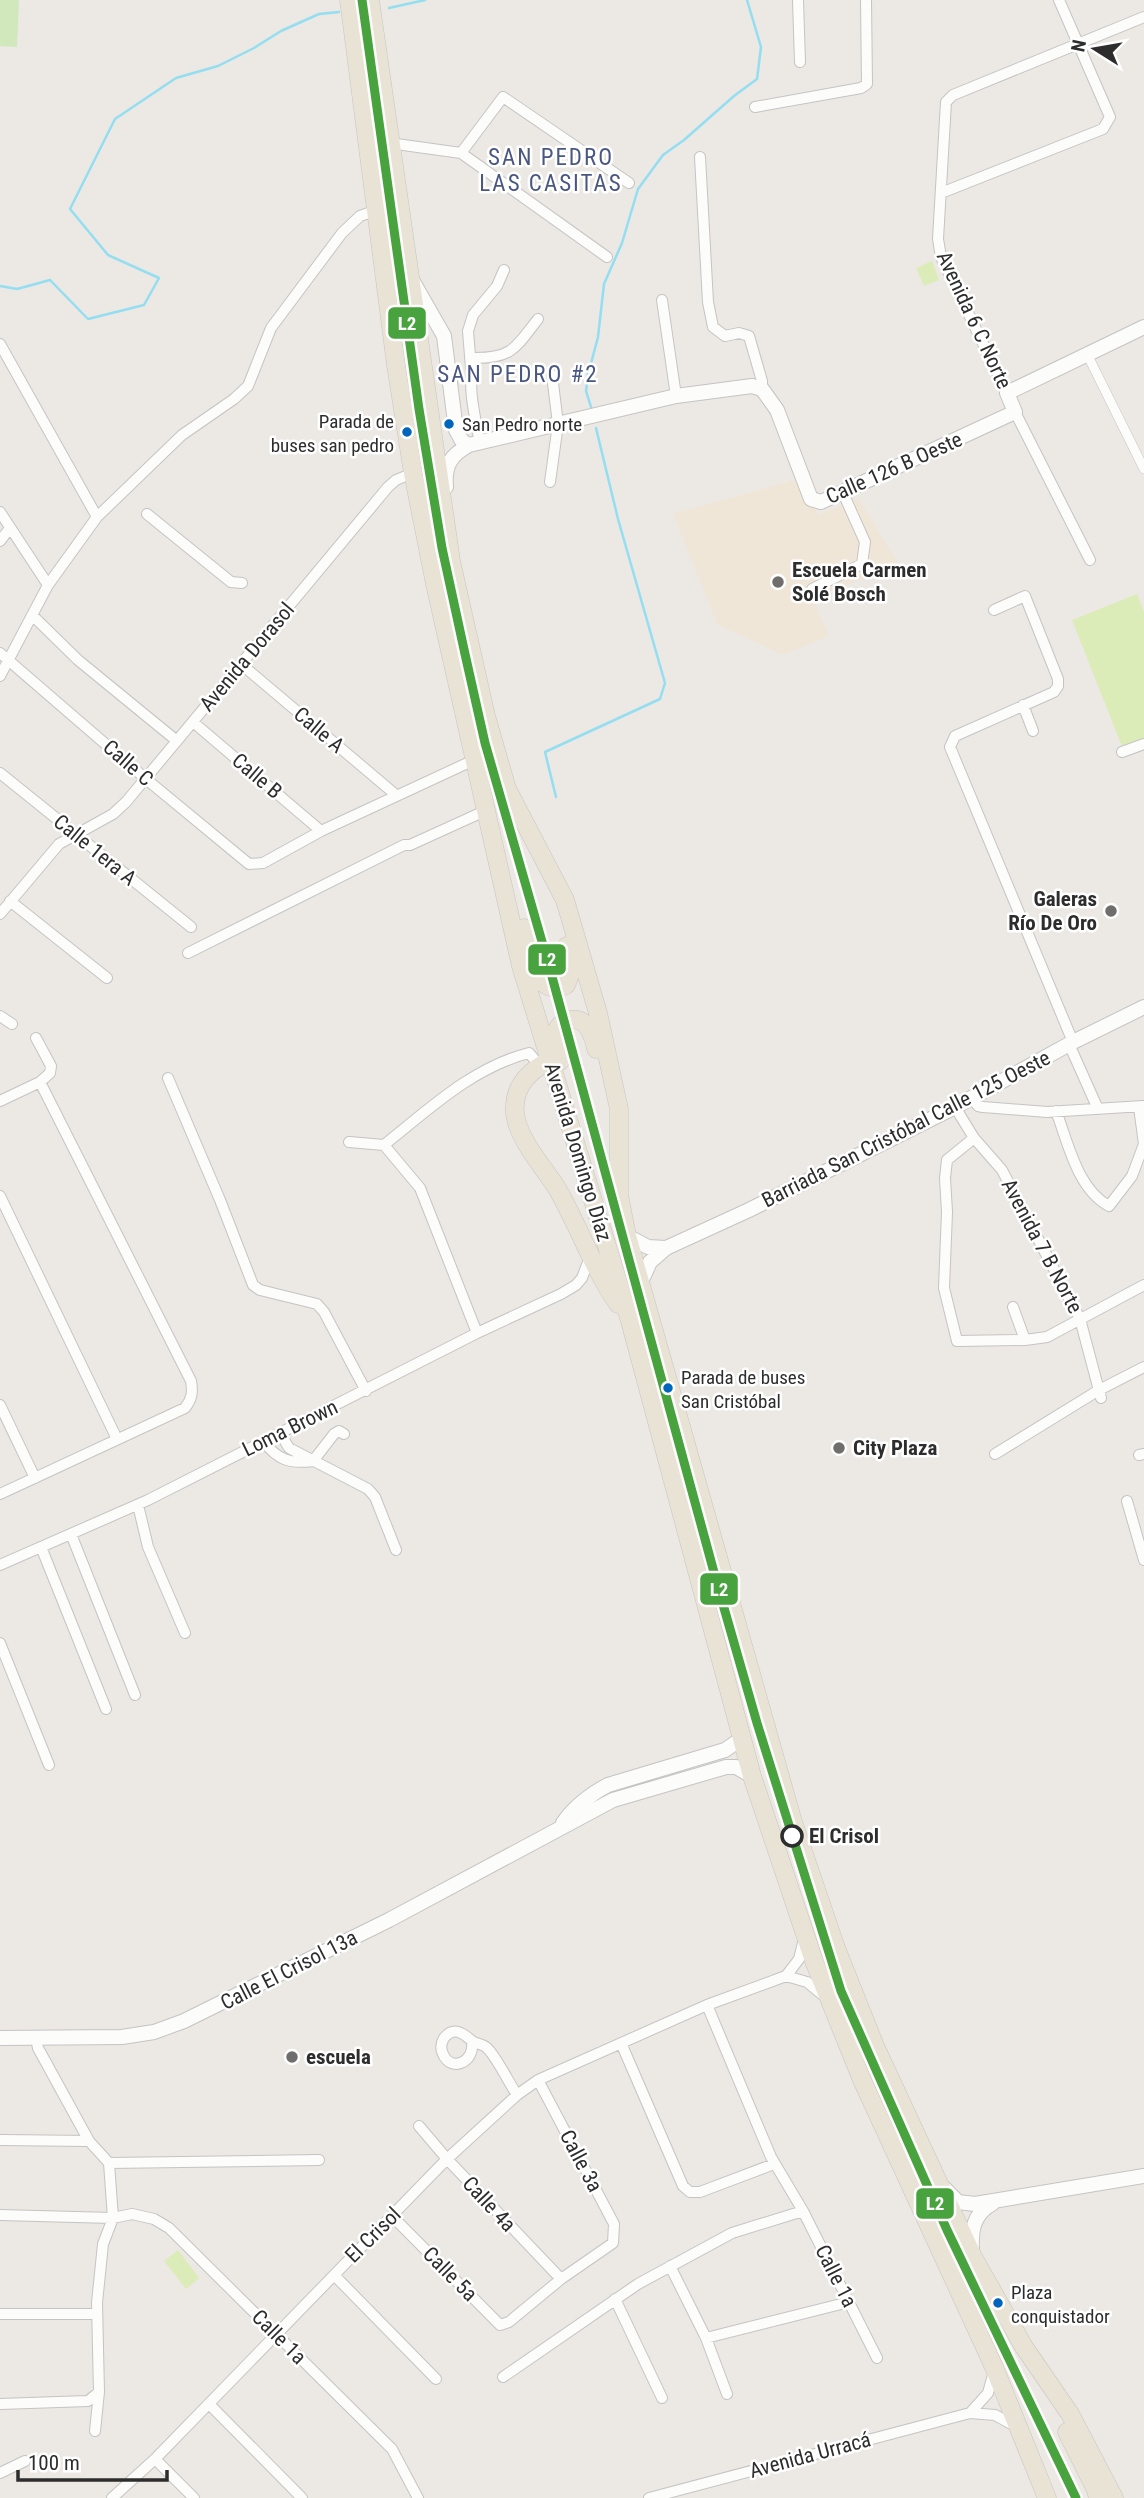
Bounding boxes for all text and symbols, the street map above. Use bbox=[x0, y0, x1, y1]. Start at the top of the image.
north arrow bbox=[1060, 14, 1130, 84]
text: N bbox=[1066, 38, 1091, 54]
district label: SAN PEDRO LAS CASITAS bbox=[479, 144, 623, 197]
street label: Avenida 6 C Norte bbox=[932, 247, 1016, 393]
line badge: L2 bbox=[387, 306, 427, 340]
text: L2 bbox=[398, 312, 416, 335]
district label: SAN PEDRO #2 bbox=[437, 361, 599, 388]
place label: Parada de buses san pedro bbox=[271, 410, 394, 457]
place label: San Pedro norte bbox=[462, 413, 582, 436]
marker: San Pedro norte bbox=[442, 417, 456, 431]
marker: Parada de buses san pedro bbox=[400, 425, 414, 439]
street label: Calle 126 B Oeste bbox=[822, 427, 966, 509]
place label: Escuela Carmen Solé Bosch bbox=[792, 558, 927, 606]
marker: Escuela Carmen Solé Bosch bbox=[770, 574, 786, 590]
street label: Avenida Dorasol bbox=[195, 598, 299, 716]
street label: Calle A bbox=[289, 702, 349, 758]
street label: Calle C bbox=[98, 735, 158, 791]
street label: Calle B bbox=[227, 748, 287, 804]
street label: Calle 1era A bbox=[49, 809, 141, 891]
place label: Galeras Río De Oro bbox=[1008, 887, 1097, 935]
marker: Galeras Río De Oro bbox=[1103, 903, 1119, 919]
line badge: L2 bbox=[527, 943, 567, 976]
text: L2 bbox=[538, 948, 556, 971]
street label: Barriada San Cristóbal Calle 125 Oeste bbox=[758, 1046, 1054, 1212]
street label: Avenida Domingo Díaz bbox=[539, 1060, 617, 1244]
street label: Avenida 7 B Norte bbox=[997, 1175, 1088, 1317]
place label: Parada de buses San Cristóbal bbox=[681, 1366, 805, 1413]
marker: Parada de buses San Cristóbal bbox=[661, 1381, 675, 1395]
street label: Loma Brown bbox=[238, 1395, 342, 1461]
place label: City Plaza bbox=[853, 1436, 938, 1460]
marker: City Plaza bbox=[831, 1440, 847, 1456]
line badge: L2 bbox=[699, 1572, 739, 1606]
text: L2 bbox=[710, 1578, 728, 1601]
place label: El Crisol bbox=[809, 1824, 879, 1848]
marker: El Crisol bbox=[781, 1825, 803, 1847]
street label: Calle El Crisol 13a bbox=[217, 1925, 361, 2015]
place label: escuela bbox=[306, 2045, 371, 2069]
marker: escuela bbox=[284, 2049, 300, 2065]
street label: Calle 3a bbox=[555, 2126, 607, 2196]
street label: Calle 4a bbox=[457, 2171, 521, 2237]
line badge: L2 bbox=[915, 2187, 955, 2220]
text: L2 bbox=[926, 2192, 944, 2215]
street label: El Crisol bbox=[340, 2202, 406, 2268]
street label: Calle 1a bbox=[810, 2241, 862, 2311]
street label: Calle 5a bbox=[418, 2242, 482, 2306]
place label: Plaza conquistador bbox=[1011, 2281, 1110, 2328]
marker: Plaza conquistador bbox=[991, 2296, 1005, 2310]
street label: Calle 1a bbox=[247, 2305, 311, 2369]
street label: Avenida Urracá bbox=[747, 2427, 873, 2483]
scale bar bbox=[18, 2438, 166, 2482]
text: 100 m bbox=[28, 2451, 80, 2475]

